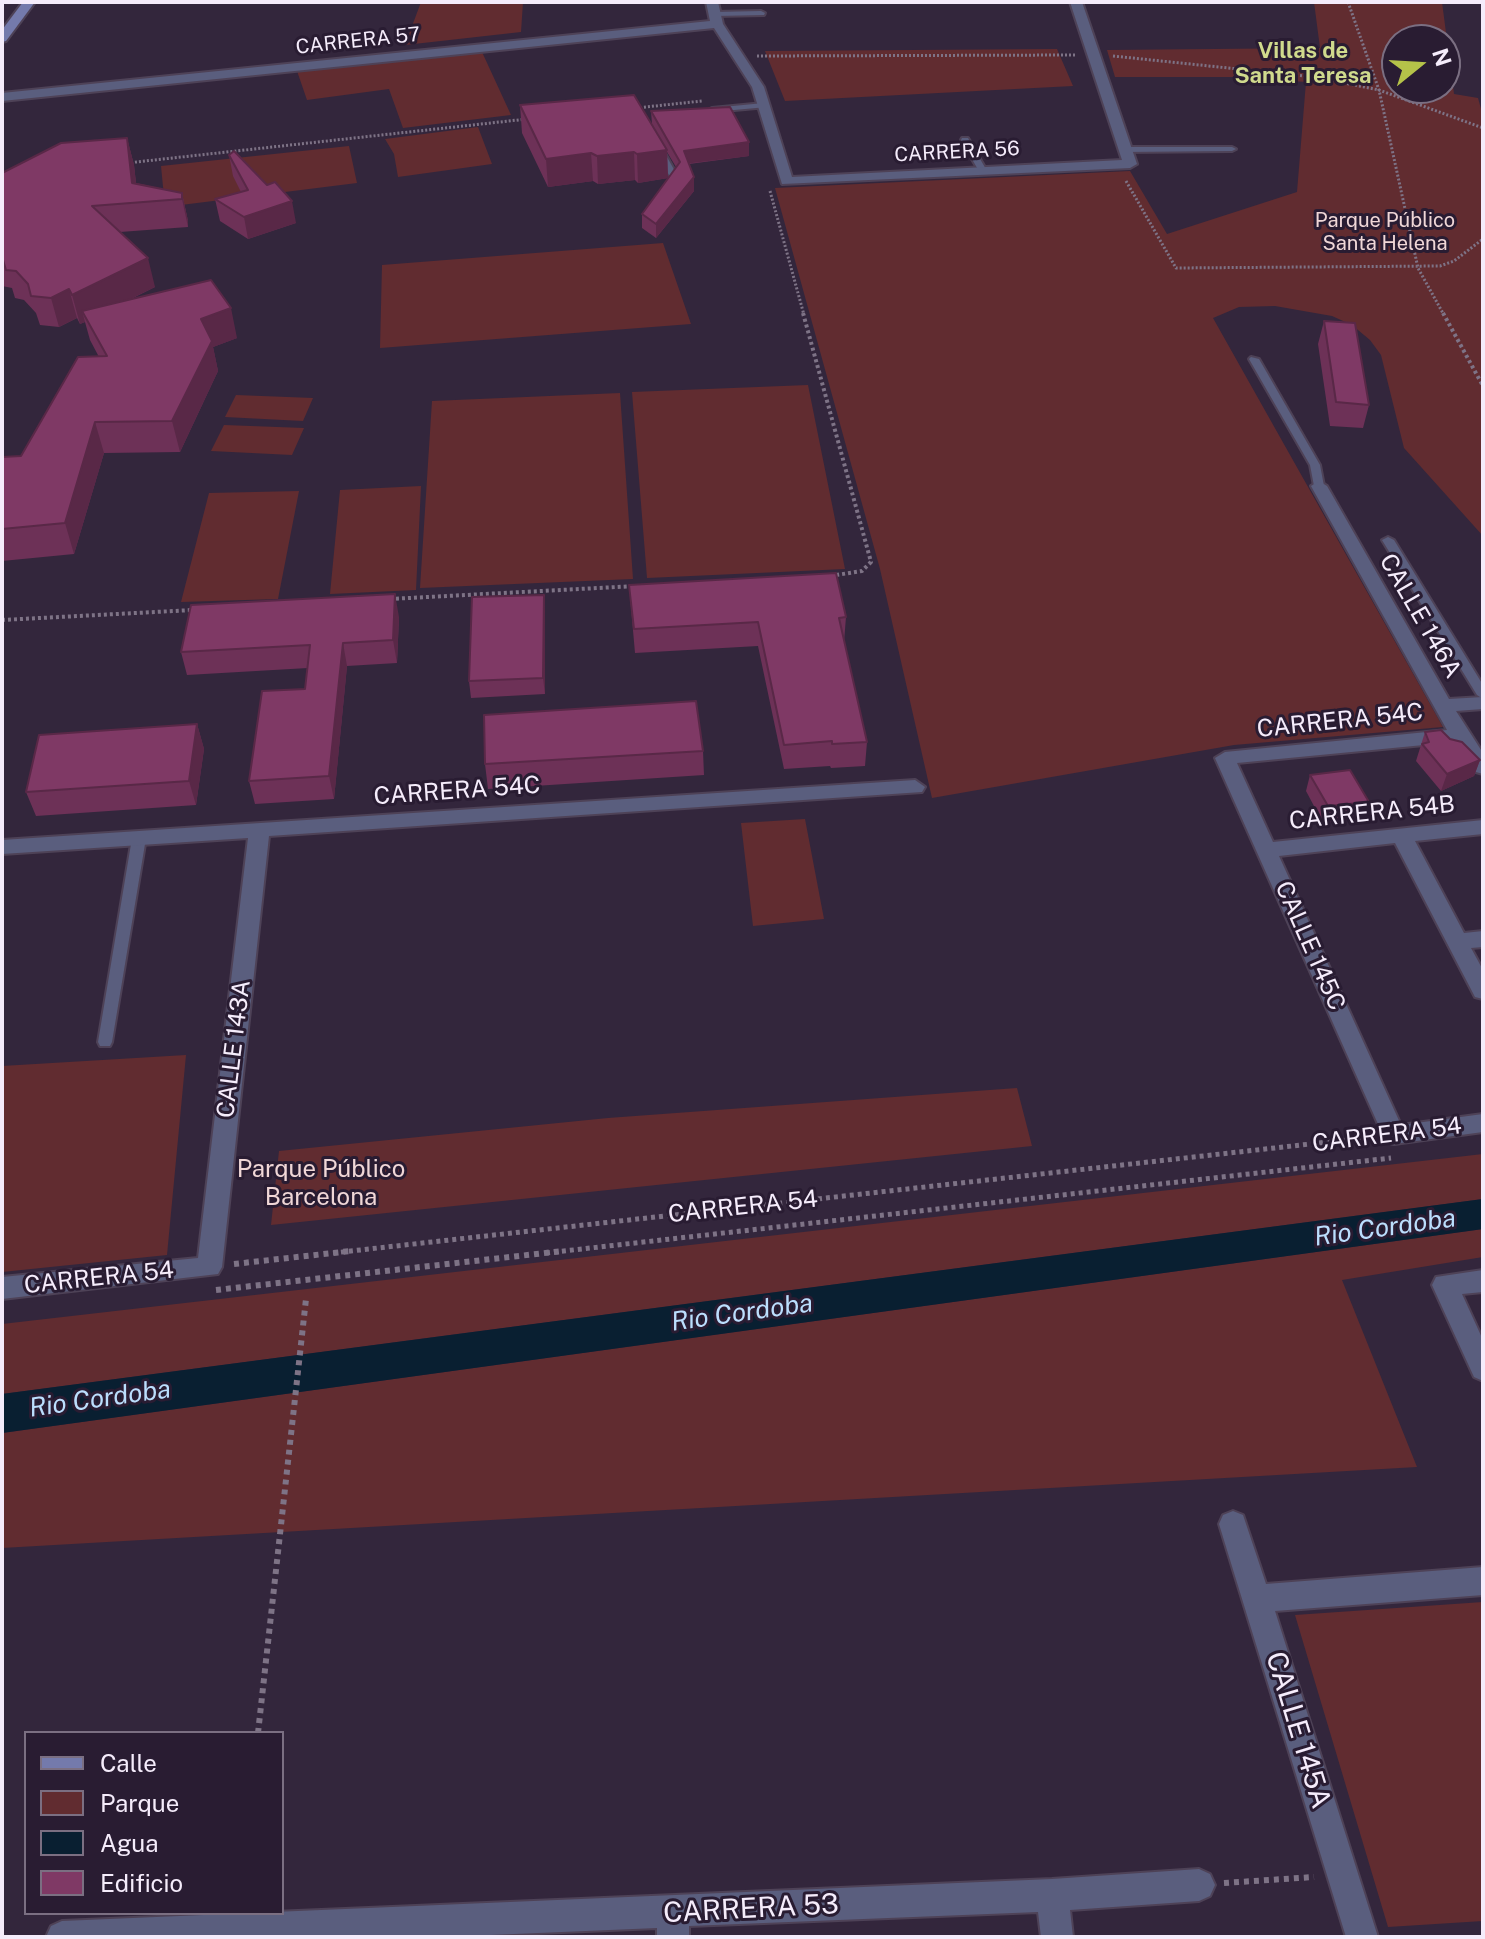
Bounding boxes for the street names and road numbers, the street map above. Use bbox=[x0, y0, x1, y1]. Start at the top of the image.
street label: CARRERA 57 bbox=[295, 23, 421, 59]
street label: CARRERA 56 bbox=[894, 137, 1020, 167]
street label: CALLE 146A bbox=[1373, 549, 1467, 683]
street label: CARRERA 54C bbox=[1255, 698, 1425, 744]
street label: CARRERA 54C bbox=[373, 771, 541, 811]
street label: CARRERA 54B bbox=[1288, 790, 1456, 836]
street label: CALLE 145C bbox=[1269, 877, 1351, 1015]
street label: CALLE 143A bbox=[211, 978, 257, 1120]
street label: CARRERA 54 bbox=[1311, 1112, 1463, 1158]
street label: CARRERA 54 bbox=[667, 1185, 819, 1229]
street label: CARRERA 54 bbox=[23, 1256, 175, 1300]
street label: CALLE 145A bbox=[1258, 1648, 1338, 1812]
street label: CARRERA 53 bbox=[662, 1888, 840, 1930]

